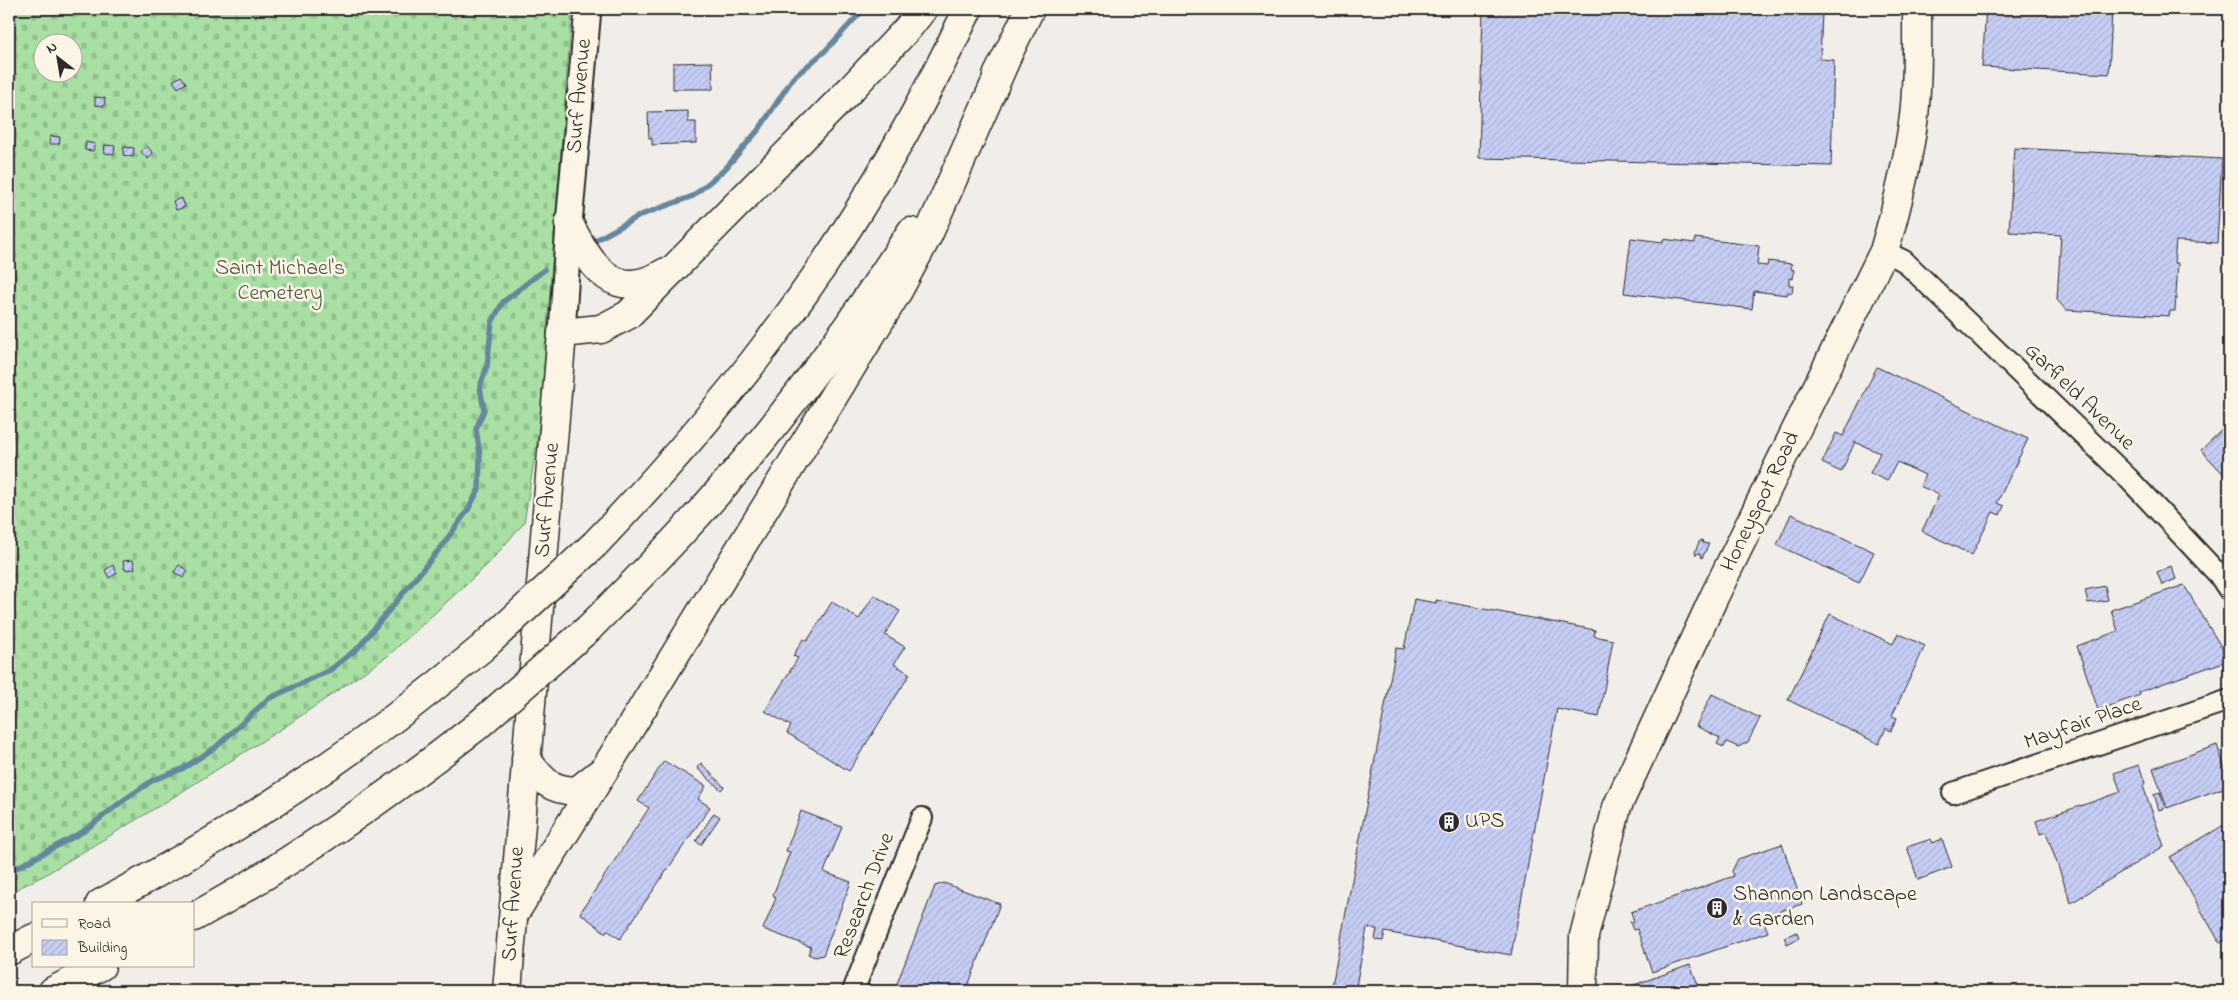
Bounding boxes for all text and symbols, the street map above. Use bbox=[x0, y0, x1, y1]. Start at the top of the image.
north arrow bbox=[32, 32, 82, 82]
text: N bbox=[43, 37, 62, 60]
street label: Surf Avenue bbox=[559, 37, 601, 155]
park label: Saint Michael's Cemetery bbox=[215, 253, 345, 311]
street label: Garfield Avenue bbox=[2016, 336, 2142, 459]
street label: Honeyspot Road bbox=[1713, 426, 1810, 578]
street label: Surf Avenue bbox=[527, 441, 569, 559]
street label: Mayfair Place bbox=[2020, 689, 2147, 760]
place label: UPS bbox=[1465, 806, 1504, 838]
building icon: UPS bbox=[1437, 810, 1461, 834]
street label: Research Drive bbox=[826, 828, 904, 964]
street label: Surf Avenue bbox=[494, 845, 534, 962]
place label: Shannon Landscape & Garden bbox=[1733, 879, 1917, 936]
building icon: Shannon Landscape & Garden bbox=[1705, 896, 1729, 920]
legend bbox=[32, 902, 195, 968]
text: Road bbox=[78, 913, 111, 935]
text: Building bbox=[77, 937, 127, 960]

